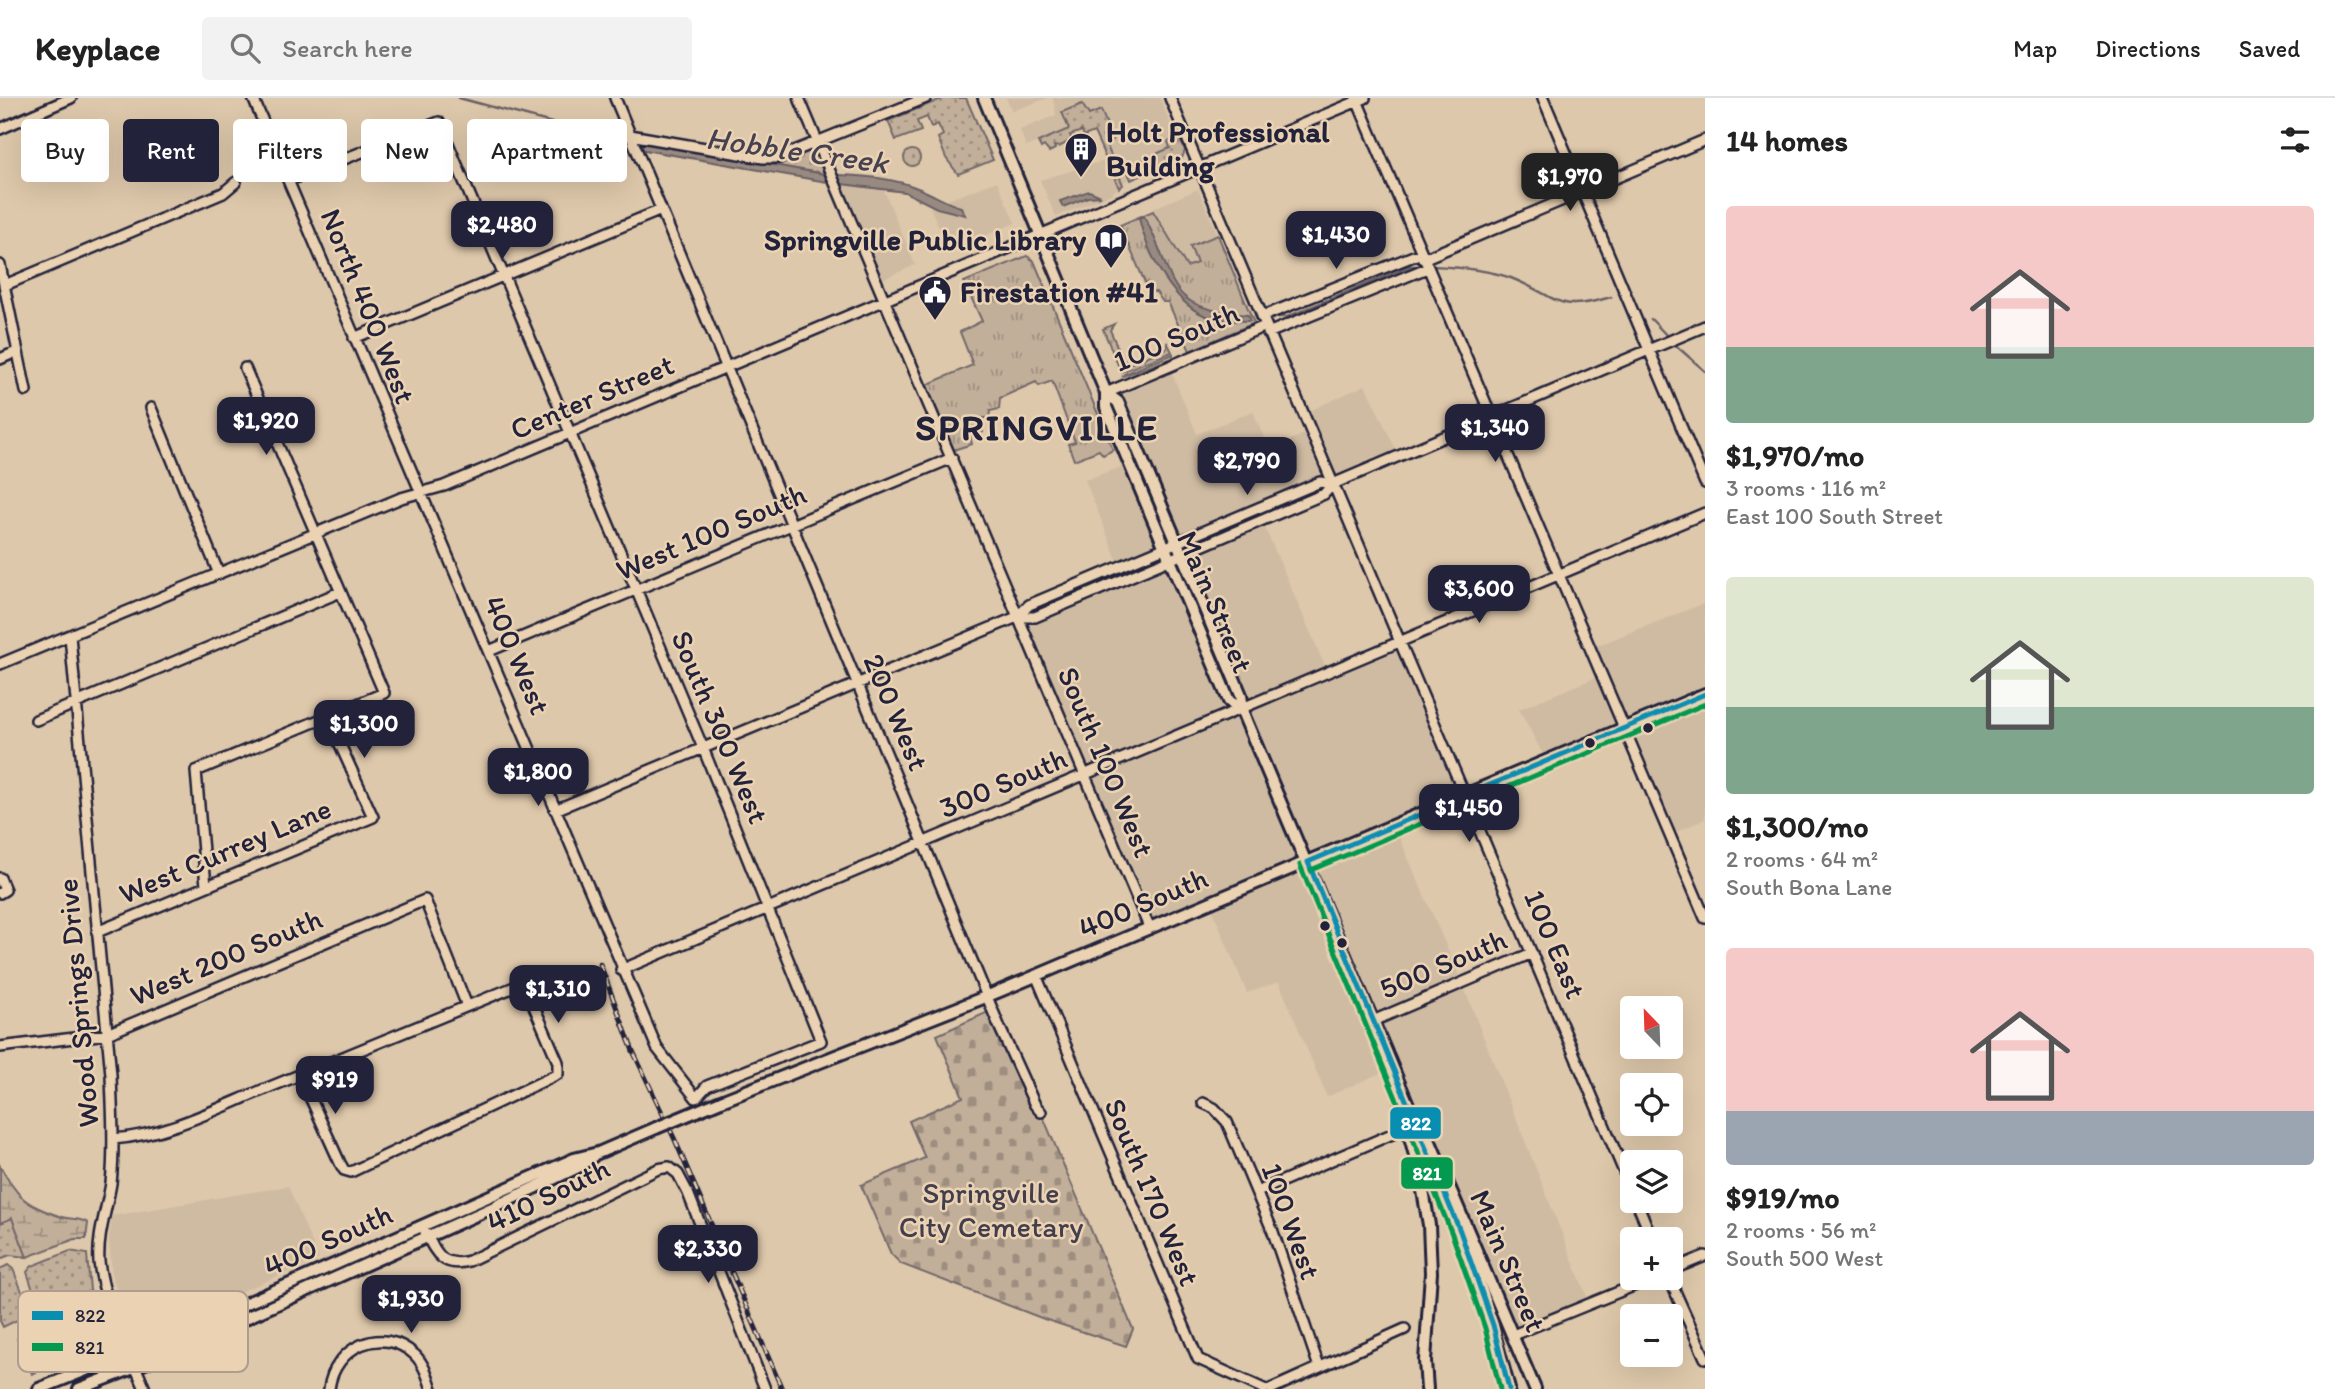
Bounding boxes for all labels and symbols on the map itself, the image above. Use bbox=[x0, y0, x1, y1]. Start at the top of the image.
place label: Holt Professional Building bbox=[1106, 113, 1330, 184]
water label: Hobble Creek bbox=[704, 118, 892, 182]
building icon: Holt Professional Building bbox=[1062, 130, 1100, 179]
pin: $1,970 bbox=[1513, 153, 1627, 213]
pin: $2,480 bbox=[445, 202, 559, 261]
street label: North 400 West bbox=[313, 203, 424, 409]
pin: $1,430 bbox=[1279, 212, 1393, 271]
place label: Springville Public Library bbox=[764, 221, 1087, 258]
library icon: Springville Public Library bbox=[1092, 221, 1130, 270]
public building icon: Firestation #41 bbox=[916, 273, 954, 322]
place label: Firestation #41 bbox=[960, 273, 1158, 310]
street label: 100 South bbox=[1107, 294, 1244, 380]
street label: Center Street bbox=[504, 345, 679, 448]
pin: $1,920 bbox=[209, 398, 323, 457]
pin: $1,340 bbox=[1438, 404, 1552, 464]
district label: SPRINGVILLE bbox=[915, 405, 1159, 449]
pin: $2,790 bbox=[1190, 438, 1304, 497]
street label: West 100 South bbox=[610, 475, 812, 588]
street label: Main Street bbox=[1169, 525, 1262, 678]
pin: $3,600 bbox=[1422, 566, 1536, 625]
street label: 400 West bbox=[476, 590, 559, 720]
street label: South 300 West bbox=[663, 625, 778, 829]
street label: 200 West bbox=[855, 648, 938, 776]
street label: South 100 West bbox=[1050, 661, 1163, 863]
pin: $1,300 bbox=[307, 700, 421, 760]
unlabelled marker bbox=[1641, 721, 1655, 735]
unlabelled marker bbox=[1583, 736, 1597, 750]
street label: 300 South bbox=[933, 739, 1072, 826]
pin: $1,800 bbox=[481, 748, 595, 808]
pin: $1,450 bbox=[1412, 784, 1526, 844]
street label: West Currey Lane bbox=[113, 789, 337, 912]
street label: 400 South bbox=[1073, 859, 1213, 946]
street label: Wood Springs Drive bbox=[48, 877, 107, 1129]
street label: 100 East bbox=[1516, 884, 1595, 1004]
street label: West 200 South bbox=[124, 899, 327, 1014]
unlabelled marker bbox=[1318, 919, 1332, 933]
street label: 500 South bbox=[1374, 920, 1512, 1007]
unlabelled marker bbox=[1335, 936, 1349, 950]
pin: $1,310 bbox=[501, 965, 615, 1025]
north arrow bbox=[1620, 996, 1684, 1059]
pin: $919 bbox=[294, 1056, 376, 1116]
street label: South 170 West bbox=[1096, 1093, 1208, 1291]
line badge: 822 bbox=[1389, 1106, 1442, 1140]
text: 822 bbox=[1401, 1112, 1431, 1135]
street label: 410 South bbox=[480, 1149, 615, 1240]
line badge: 821 bbox=[1400, 1156, 1454, 1190]
street label: 100 West bbox=[1253, 1158, 1330, 1284]
text: 821 bbox=[1412, 1162, 1442, 1185]
park label: Springville City Cemetary bbox=[899, 1174, 1083, 1245]
street label: Main Street bbox=[1462, 1184, 1555, 1337]
street label: 400 South bbox=[258, 1195, 398, 1284]
pin: $2,330 bbox=[651, 1226, 765, 1285]
pin: $1,930 bbox=[354, 1276, 468, 1335]
legend bbox=[18, 1291, 248, 1372]
text: 822 bbox=[75, 1304, 105, 1327]
text: 821 bbox=[75, 1336, 104, 1359]

